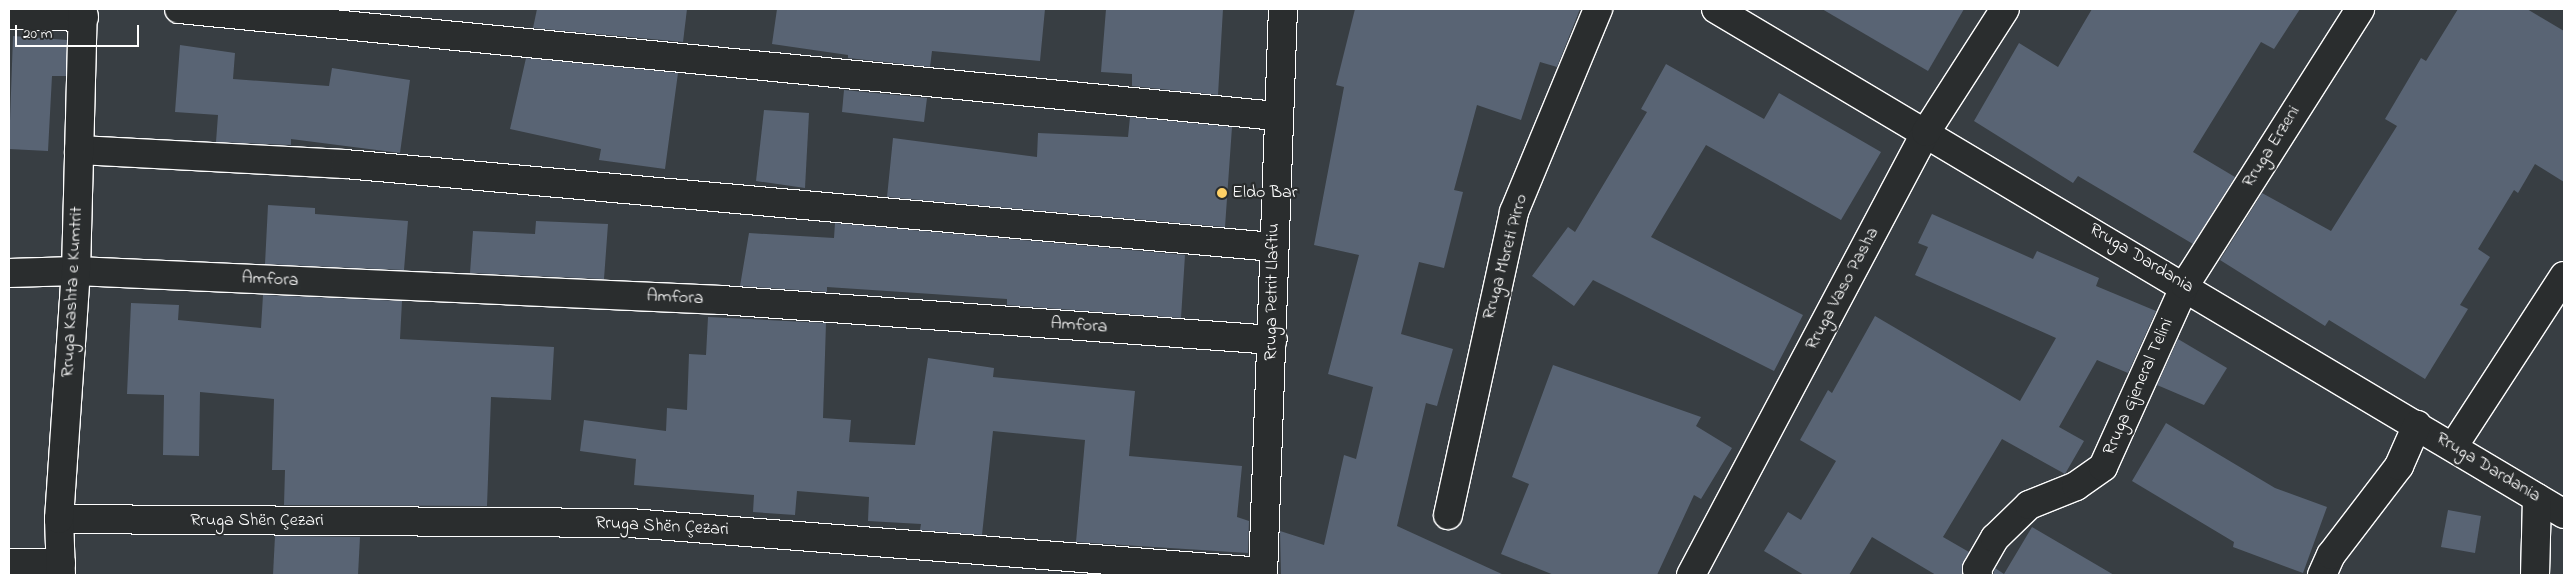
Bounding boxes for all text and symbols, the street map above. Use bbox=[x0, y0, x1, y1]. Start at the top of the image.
scale bar bbox=[18, 15, 141, 47]
text: 20 m bbox=[23, 23, 52, 45]
street label: Rruga Erzeni bbox=[2238, 102, 2306, 192]
place label: Eldo Bar bbox=[1232, 182, 1297, 204]
marker: Eldo Bar bbox=[1216, 187, 1228, 199]
street label: Rruga Mbreti Pirro bbox=[1479, 192, 1533, 322]
street label: Rruga Kashta e Kumtrit bbox=[58, 206, 88, 378]
street label: Rruga Dardania bbox=[2085, 219, 2197, 299]
street label: Rruga Petrit Llaftiu bbox=[1261, 223, 1285, 361]
street label: Rruga Vaso Pasha bbox=[1802, 224, 1884, 354]
street label: Amfora bbox=[241, 268, 299, 292]
street label: Amfora bbox=[646, 286, 704, 310]
street label: Amfora bbox=[1050, 313, 1108, 339]
street label: Rruga Gjeneral Telini bbox=[2099, 315, 2179, 459]
street label: Rruga Dardania bbox=[2432, 428, 2544, 508]
street label: Rruga Shën Çezari bbox=[190, 510, 324, 532]
street label: Rruga Shën Çezari bbox=[595, 513, 729, 541]

